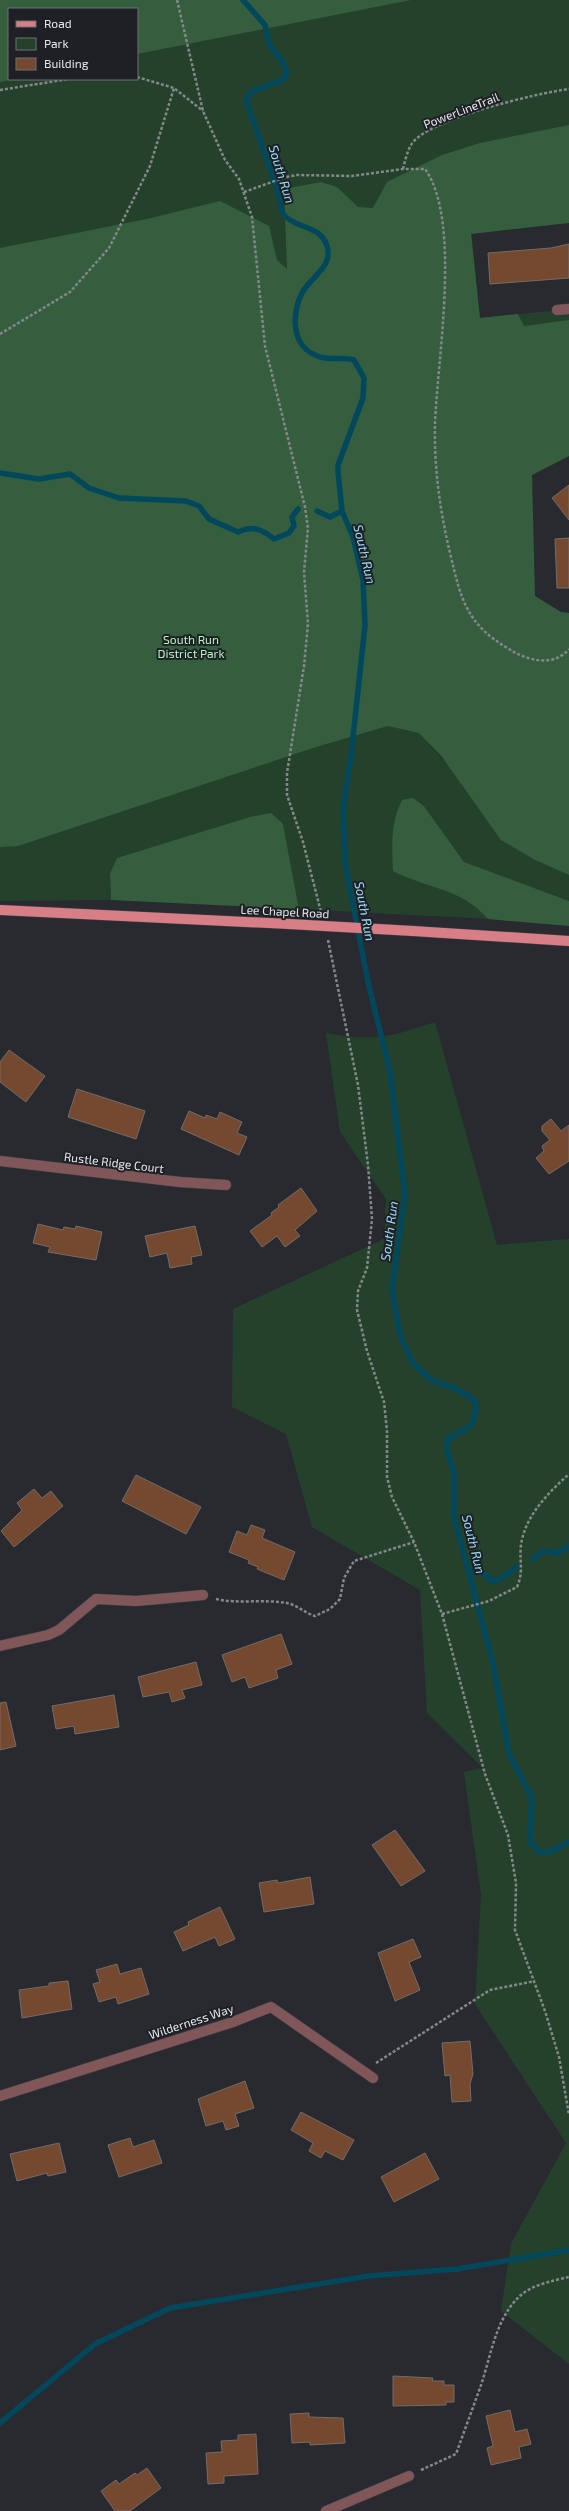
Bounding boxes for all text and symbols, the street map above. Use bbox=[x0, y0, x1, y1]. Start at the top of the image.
legend bbox=[8, 8, 138, 80]
text: Road bbox=[44, 16, 72, 30]
text: Park bbox=[44, 36, 69, 50]
text: Building bbox=[44, 56, 89, 70]
street label: PowerLineTrail bbox=[421, 89, 501, 131]
water label: South Run bbox=[266, 143, 298, 205]
water label: South Run bbox=[350, 523, 380, 585]
park label: South Run District Park bbox=[157, 632, 225, 660]
water label: South Run bbox=[351, 880, 379, 942]
street label: Lee Chapel Road bbox=[240, 902, 330, 920]
street label: Rustle Ridge Court bbox=[63, 1149, 165, 1175]
water label: South Run bbox=[377, 1200, 401, 1262]
water label: South Run bbox=[459, 1513, 489, 1575]
street label: Wilderness Way bbox=[147, 2000, 236, 2041]

